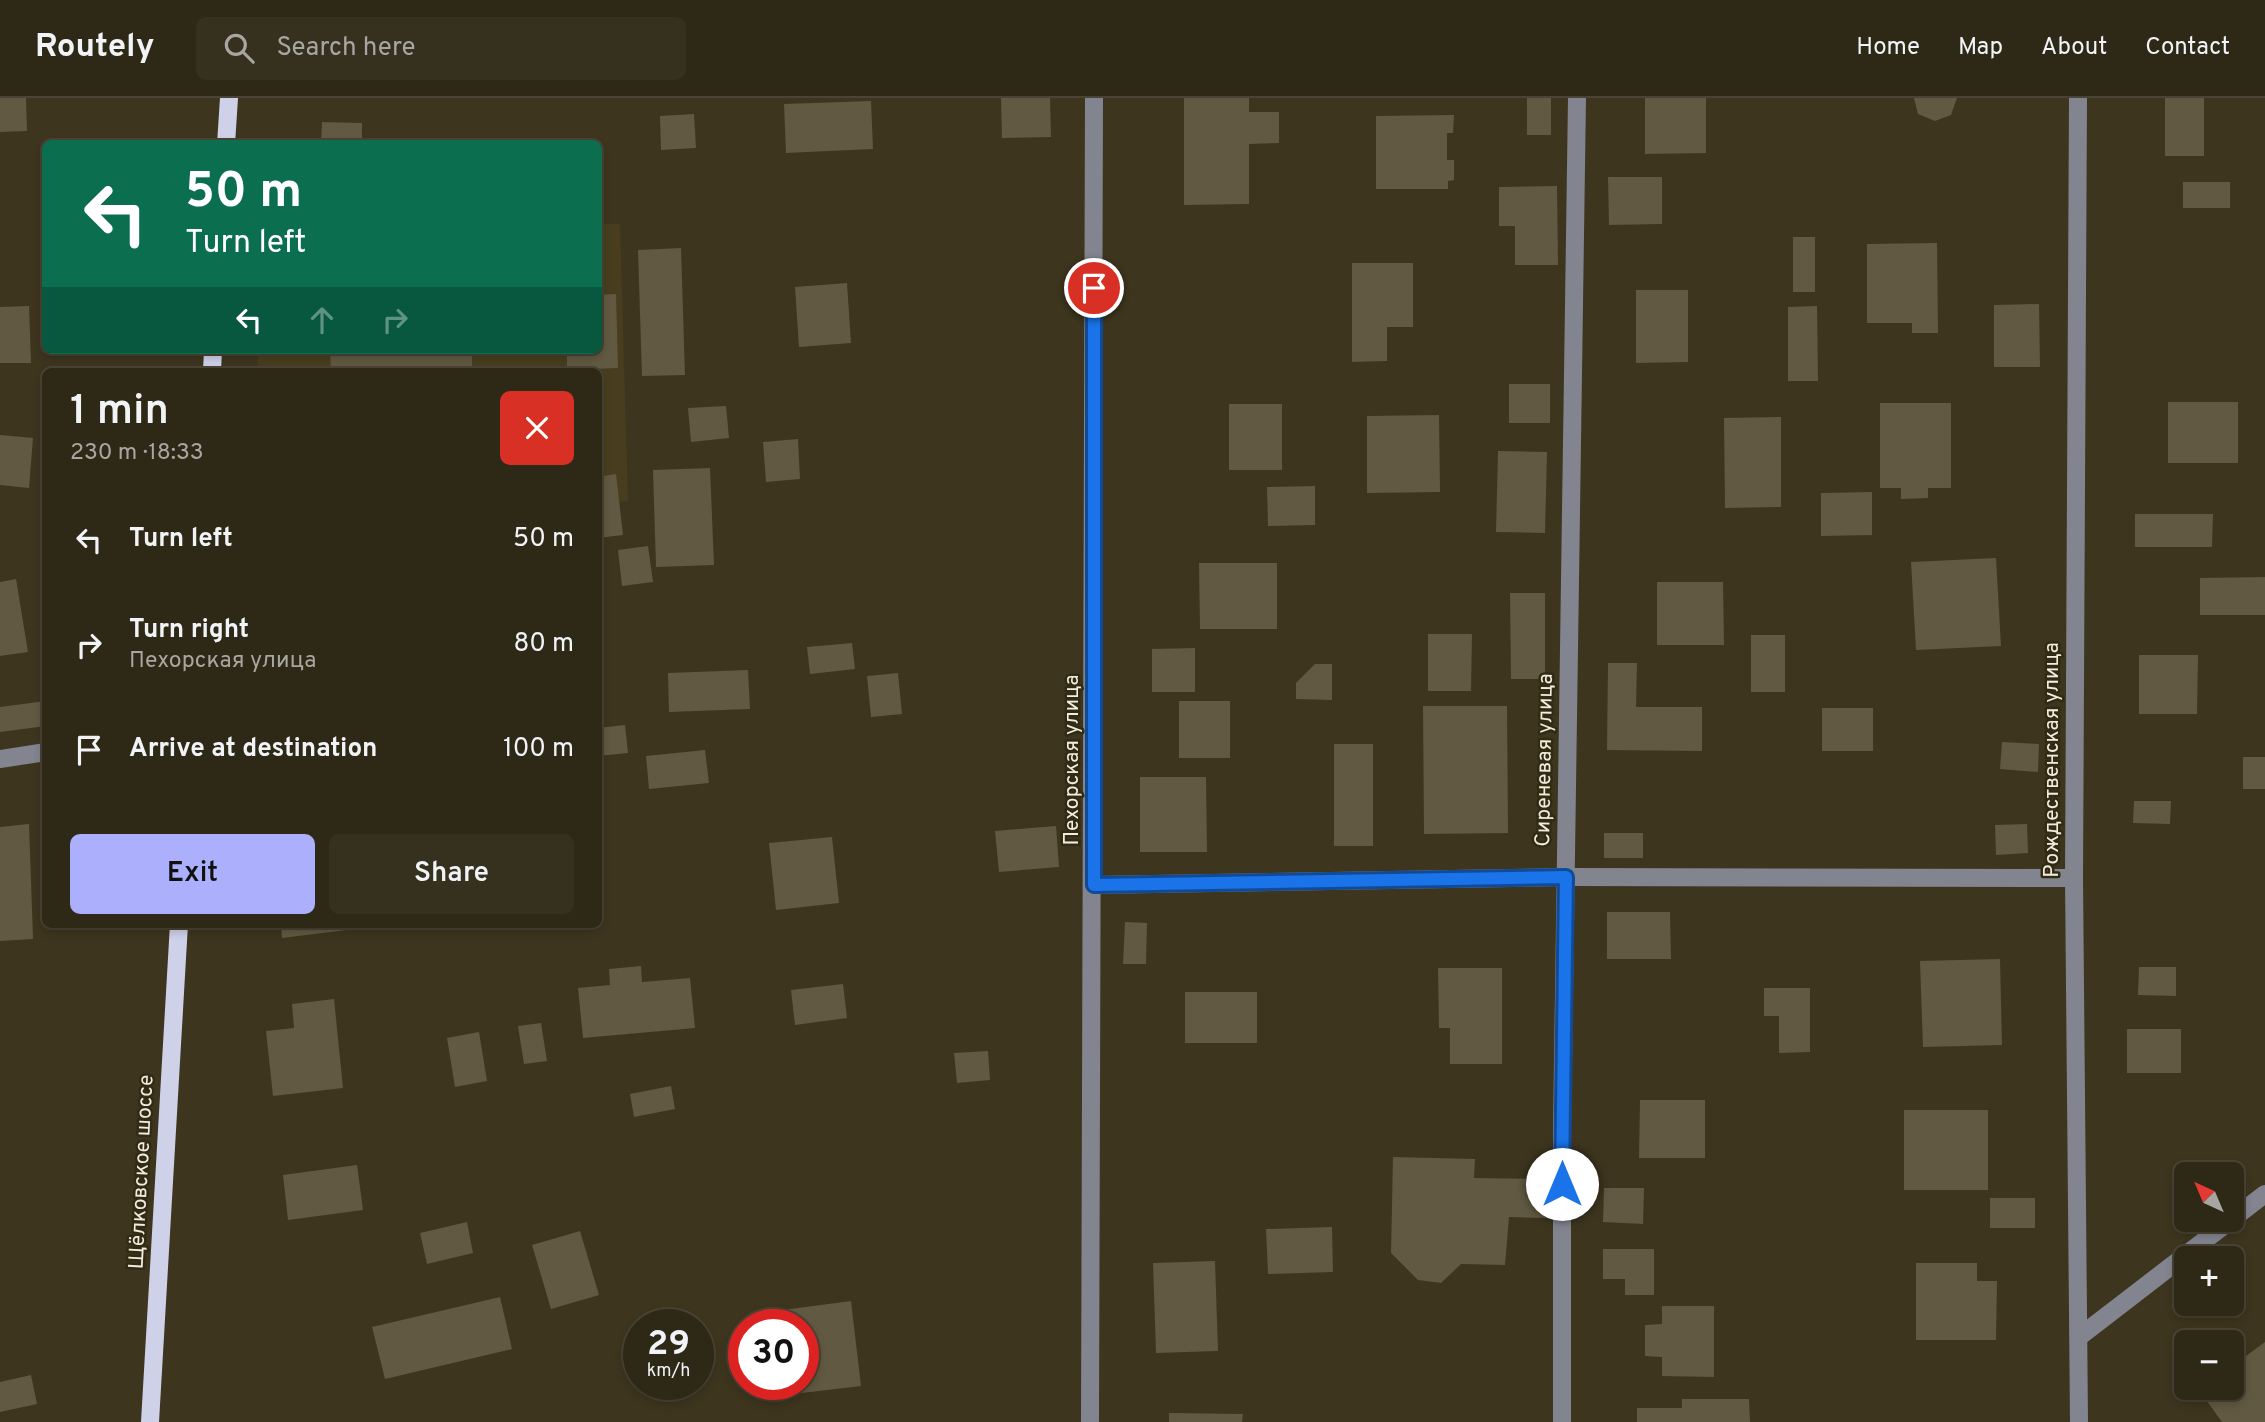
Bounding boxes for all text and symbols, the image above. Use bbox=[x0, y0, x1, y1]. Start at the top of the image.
search box bbox=[196, 17, 686, 80]
text: Routely bbox=[35, 27, 154, 69]
icon: search bbox=[220, 29, 258, 67]
text: Search here bbox=[276, 32, 415, 65]
text: Home bbox=[1856, 33, 1920, 63]
text: Map bbox=[1958, 33, 2003, 63]
text: About bbox=[2041, 33, 2107, 63]
text: Contact bbox=[2145, 33, 2230, 63]
text: 50 m bbox=[185, 163, 302, 225]
icon: left bbox=[70, 168, 161, 259]
text: Turn left bbox=[185, 224, 306, 264]
pin bbox=[1064, 258, 1124, 318]
icon: arrive bbox=[1075, 269, 1113, 307]
icon: left bbox=[230, 301, 268, 339]
icon: ahead bbox=[303, 301, 341, 339]
icon: right bbox=[376, 301, 414, 339]
text: 1 min bbox=[70, 386, 169, 439]
button: close bbox=[500, 391, 574, 465]
text: 230 m · 18:33 bbox=[70, 439, 204, 468]
icon: left bbox=[70, 521, 108, 559]
text: Turn left bbox=[129, 523, 233, 556]
text: 50 m bbox=[513, 523, 574, 556]
text: Turn right bbox=[129, 614, 249, 647]
icon: right bbox=[70, 626, 108, 664]
text: 80 m bbox=[514, 628, 574, 661]
street label: Рождественская улица bbox=[2039, 642, 2066, 878]
text: Пехорская улица bbox=[129, 647, 316, 676]
street label: Сиреневая улица bbox=[1530, 673, 1560, 847]
street label: Пехорская улица bbox=[1059, 675, 1086, 845]
icon: arrive bbox=[70, 731, 108, 769]
text: Arrive at destination bbox=[129, 733, 377, 766]
text: 100 m bbox=[503, 733, 574, 766]
button: Exit bbox=[70, 834, 315, 914]
button: Share bbox=[329, 834, 574, 914]
street label: Щёлковское шоссе bbox=[123, 1074, 161, 1270]
position arrow bbox=[1525, 1147, 1599, 1221]
north arrow bbox=[2174, 1162, 2244, 1232]
map controls bbox=[2174, 1162, 2244, 1400]
button: + bbox=[2174, 1246, 2244, 1316]
speed limit sign: 30 bbox=[728, 1309, 819, 1400]
text: 29 bbox=[647, 1323, 690, 1367]
button: − bbox=[2174, 1330, 2244, 1400]
text: km/h bbox=[647, 1360, 690, 1383]

